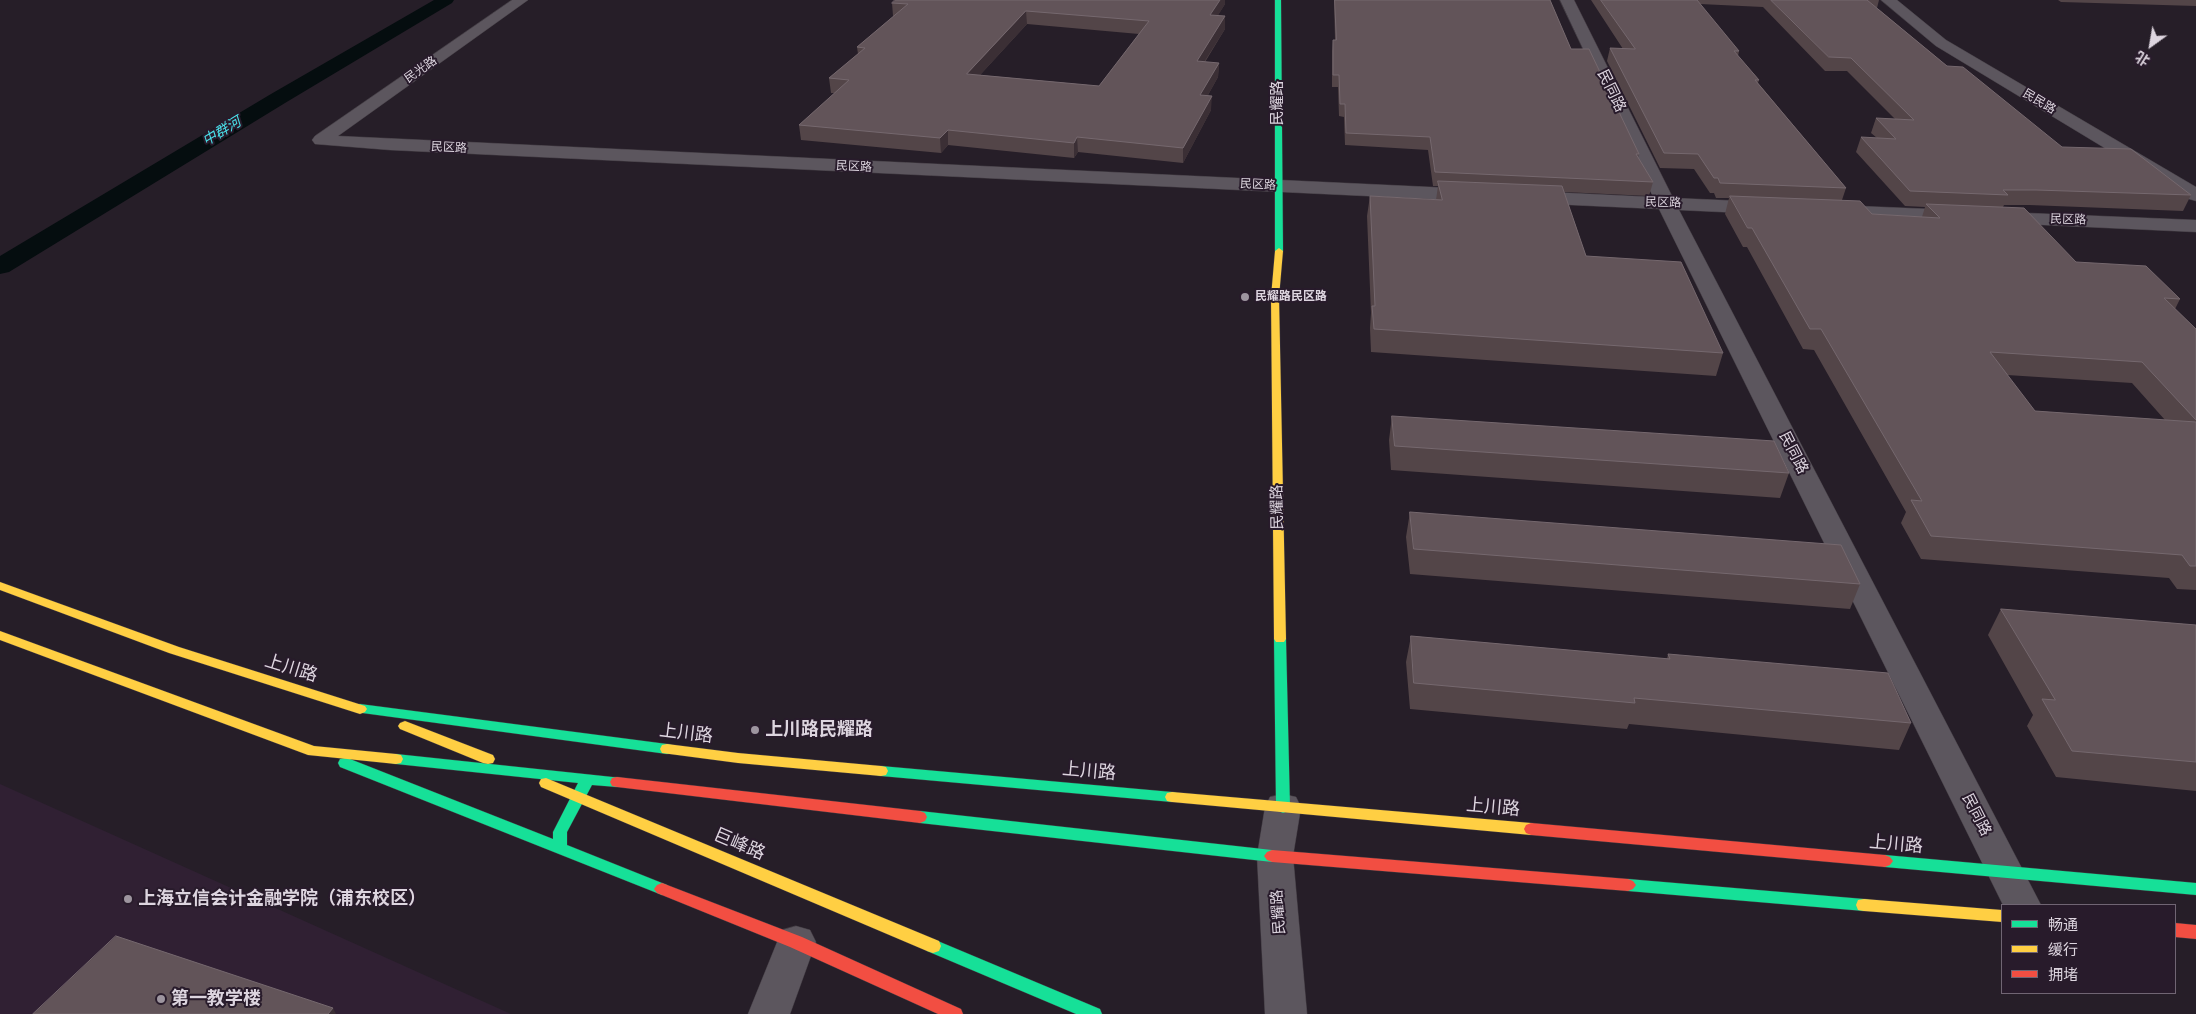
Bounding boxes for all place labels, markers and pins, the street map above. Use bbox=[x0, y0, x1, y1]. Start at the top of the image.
place label: 民耀路民区路 bbox=[1255, 290, 1327, 304]
marker: 民耀路民区路 bbox=[1239, 291, 1251, 303]
place label: 上川路民耀路 bbox=[765, 719, 873, 741]
marker: 上川路民耀路 bbox=[749, 724, 761, 736]
place label: 上海立信会计金融学院（浦东校区） bbox=[138, 888, 426, 910]
marker: 上海立信会计金融学院（浦东校区） bbox=[122, 893, 134, 905]
place label: 第一教学楼 bbox=[171, 988, 261, 1010]
marker: 第一教学楼 bbox=[155, 993, 167, 1005]

